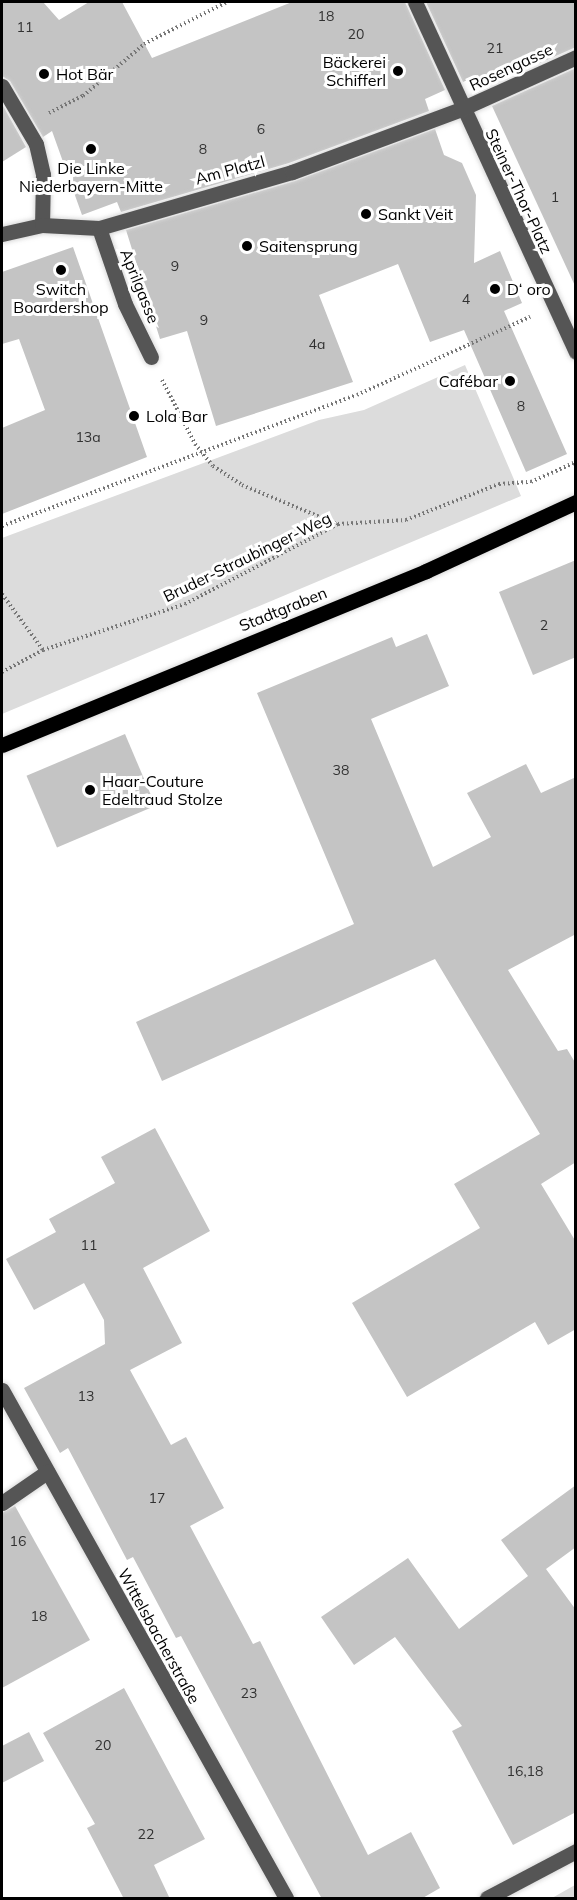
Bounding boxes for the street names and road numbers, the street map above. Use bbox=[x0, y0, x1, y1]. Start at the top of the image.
street label: Rosengasse bbox=[466, 39, 556, 95]
street label: Steiner-Thor-Platz bbox=[482, 125, 556, 257]
street label: Am Platzl bbox=[193, 151, 267, 189]
street label: Aprilgasse bbox=[116, 246, 164, 326]
street label: Bruder-Straubinger-Weg bbox=[160, 508, 334, 606]
street label: Stadtgraben bbox=[236, 583, 330, 635]
street label: Wittelsbacherstraße bbox=[114, 1565, 204, 1707]

